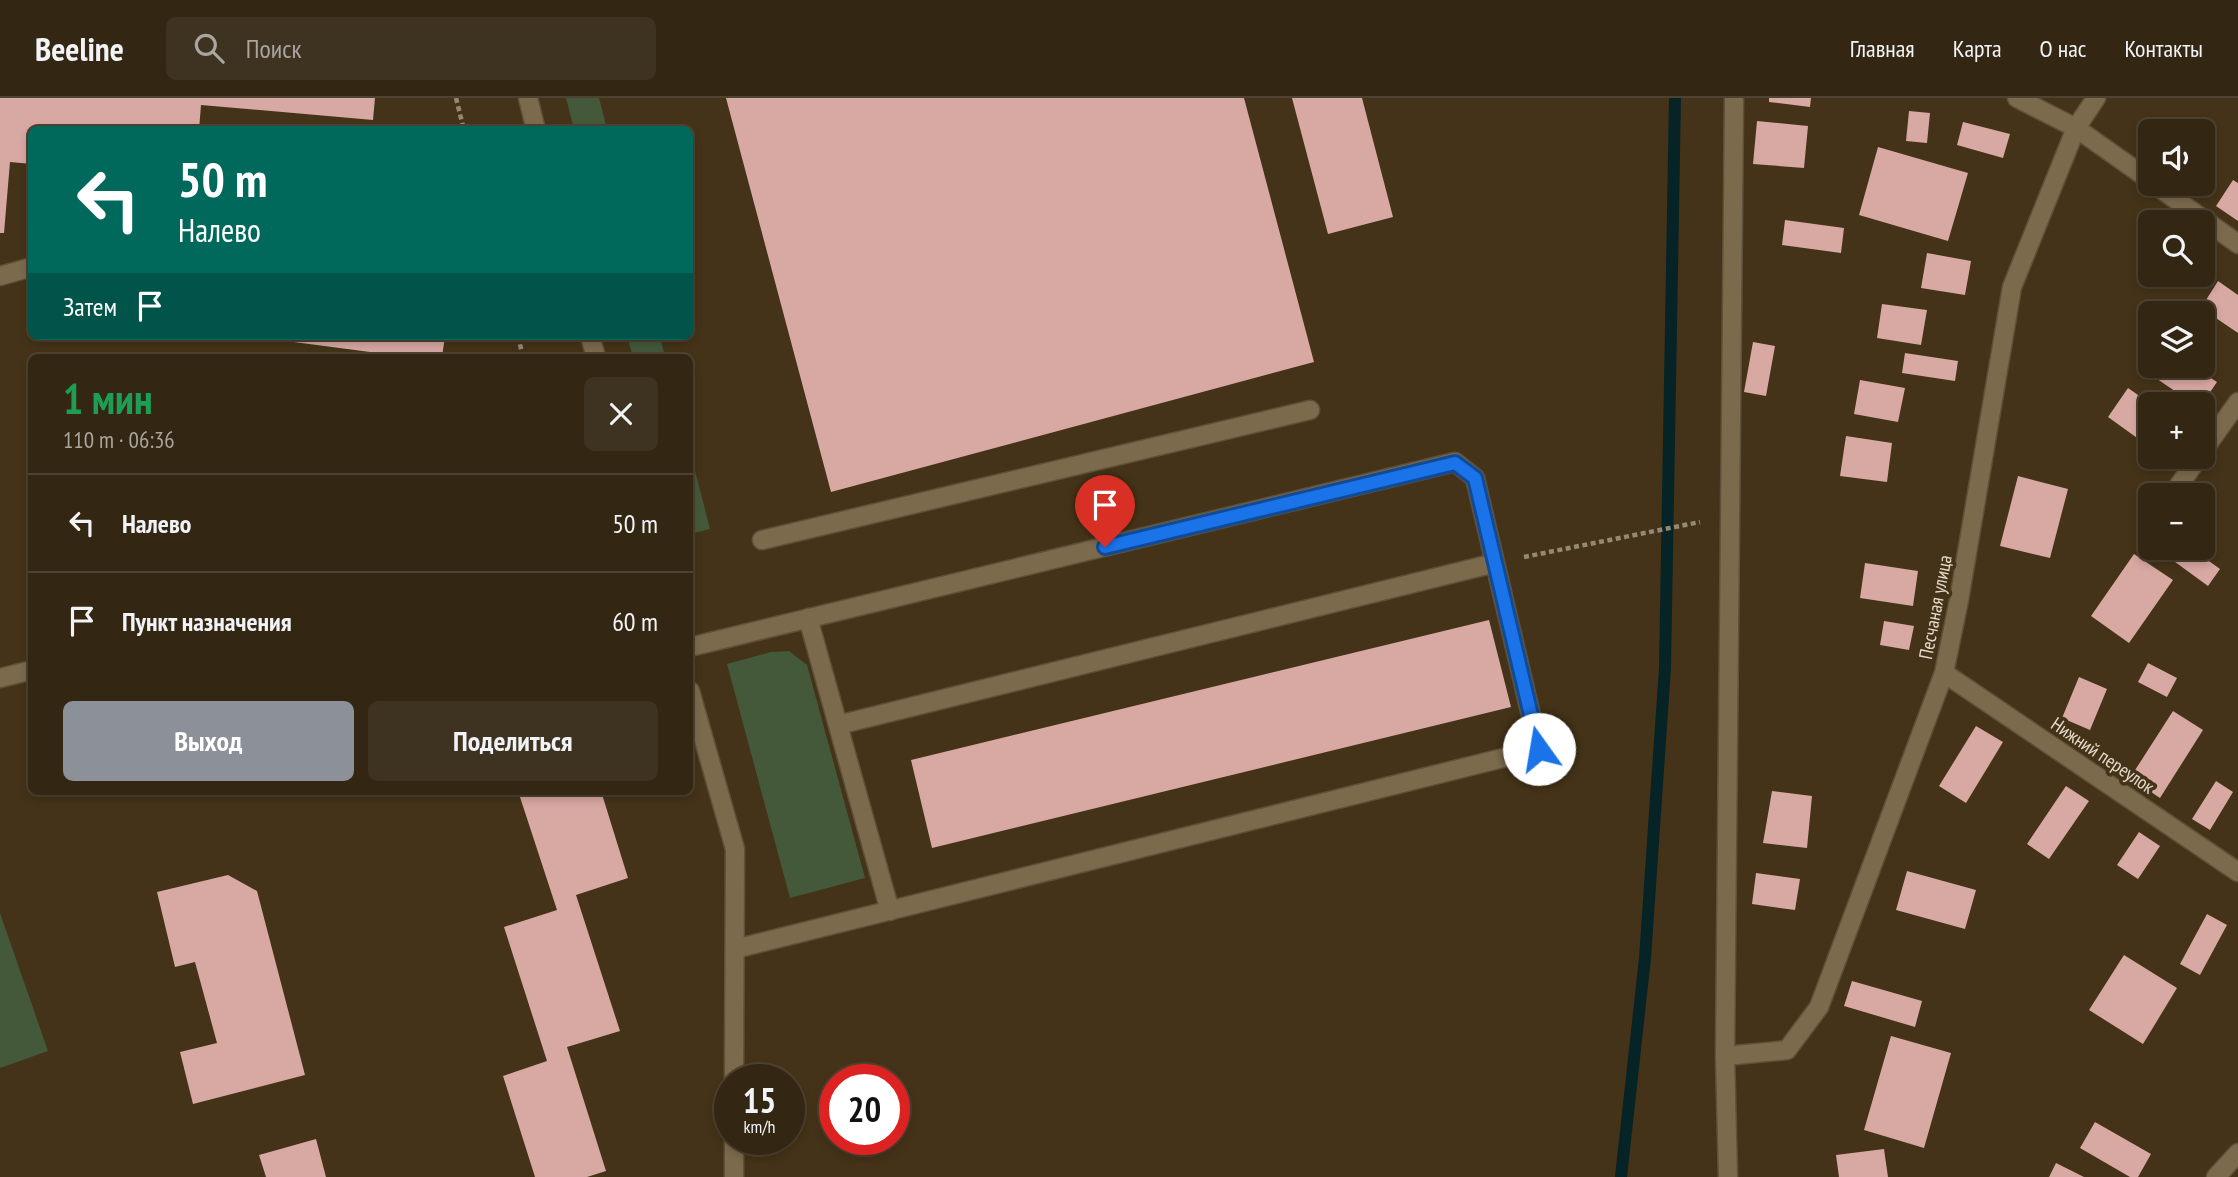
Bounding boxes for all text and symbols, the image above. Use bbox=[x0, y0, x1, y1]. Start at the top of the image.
search box bbox=[166, 17, 656, 80]
text: Beeline bbox=[35, 27, 124, 70]
icon: search bbox=[190, 29, 228, 67]
text: Поиск bbox=[246, 32, 301, 65]
text: Главная bbox=[1850, 33, 1915, 64]
text: Карта bbox=[1953, 33, 2002, 64]
text: О нас bbox=[2040, 33, 2086, 64]
text: Контакты bbox=[2124, 33, 2203, 64]
map controls bbox=[2138, 119, 2215, 560]
button: sound bbox=[2138, 119, 2215, 196]
text: 50 m bbox=[178, 147, 267, 211]
icon: left bbox=[63, 154, 154, 245]
text: Налево bbox=[178, 209, 261, 251]
button: search bbox=[2138, 210, 2215, 287]
icon: arrive bbox=[131, 287, 169, 325]
text: Затем bbox=[63, 290, 117, 323]
button: layers bbox=[2138, 301, 2215, 378]
text: 1 мин bbox=[63, 371, 153, 426]
button: close bbox=[584, 377, 658, 451]
button: + bbox=[2138, 392, 2215, 469]
text: 110 m · 06:36 bbox=[63, 425, 175, 454]
pin bbox=[1075, 475, 1135, 547]
button: − bbox=[2138, 483, 2215, 560]
icon: arrive bbox=[1086, 486, 1124, 524]
icon: left bbox=[63, 504, 101, 542]
text: Налево bbox=[122, 507, 191, 540]
text: 50 m bbox=[612, 507, 658, 540]
street label: Песчаная улица bbox=[1913, 553, 1957, 661]
icon: arrive bbox=[63, 602, 101, 640]
text: Пункт назначения bbox=[122, 605, 292, 638]
text: 60 m bbox=[612, 605, 658, 638]
button: Выход bbox=[63, 701, 354, 781]
button: Поделиться bbox=[368, 701, 658, 781]
position arrow bbox=[1502, 712, 1576, 786]
street label: Нижний переулок bbox=[2047, 712, 2160, 799]
speed limit sign: 20 bbox=[819, 1064, 910, 1155]
text: 15 bbox=[743, 1077, 776, 1123]
text: km/h bbox=[744, 1115, 775, 1138]

